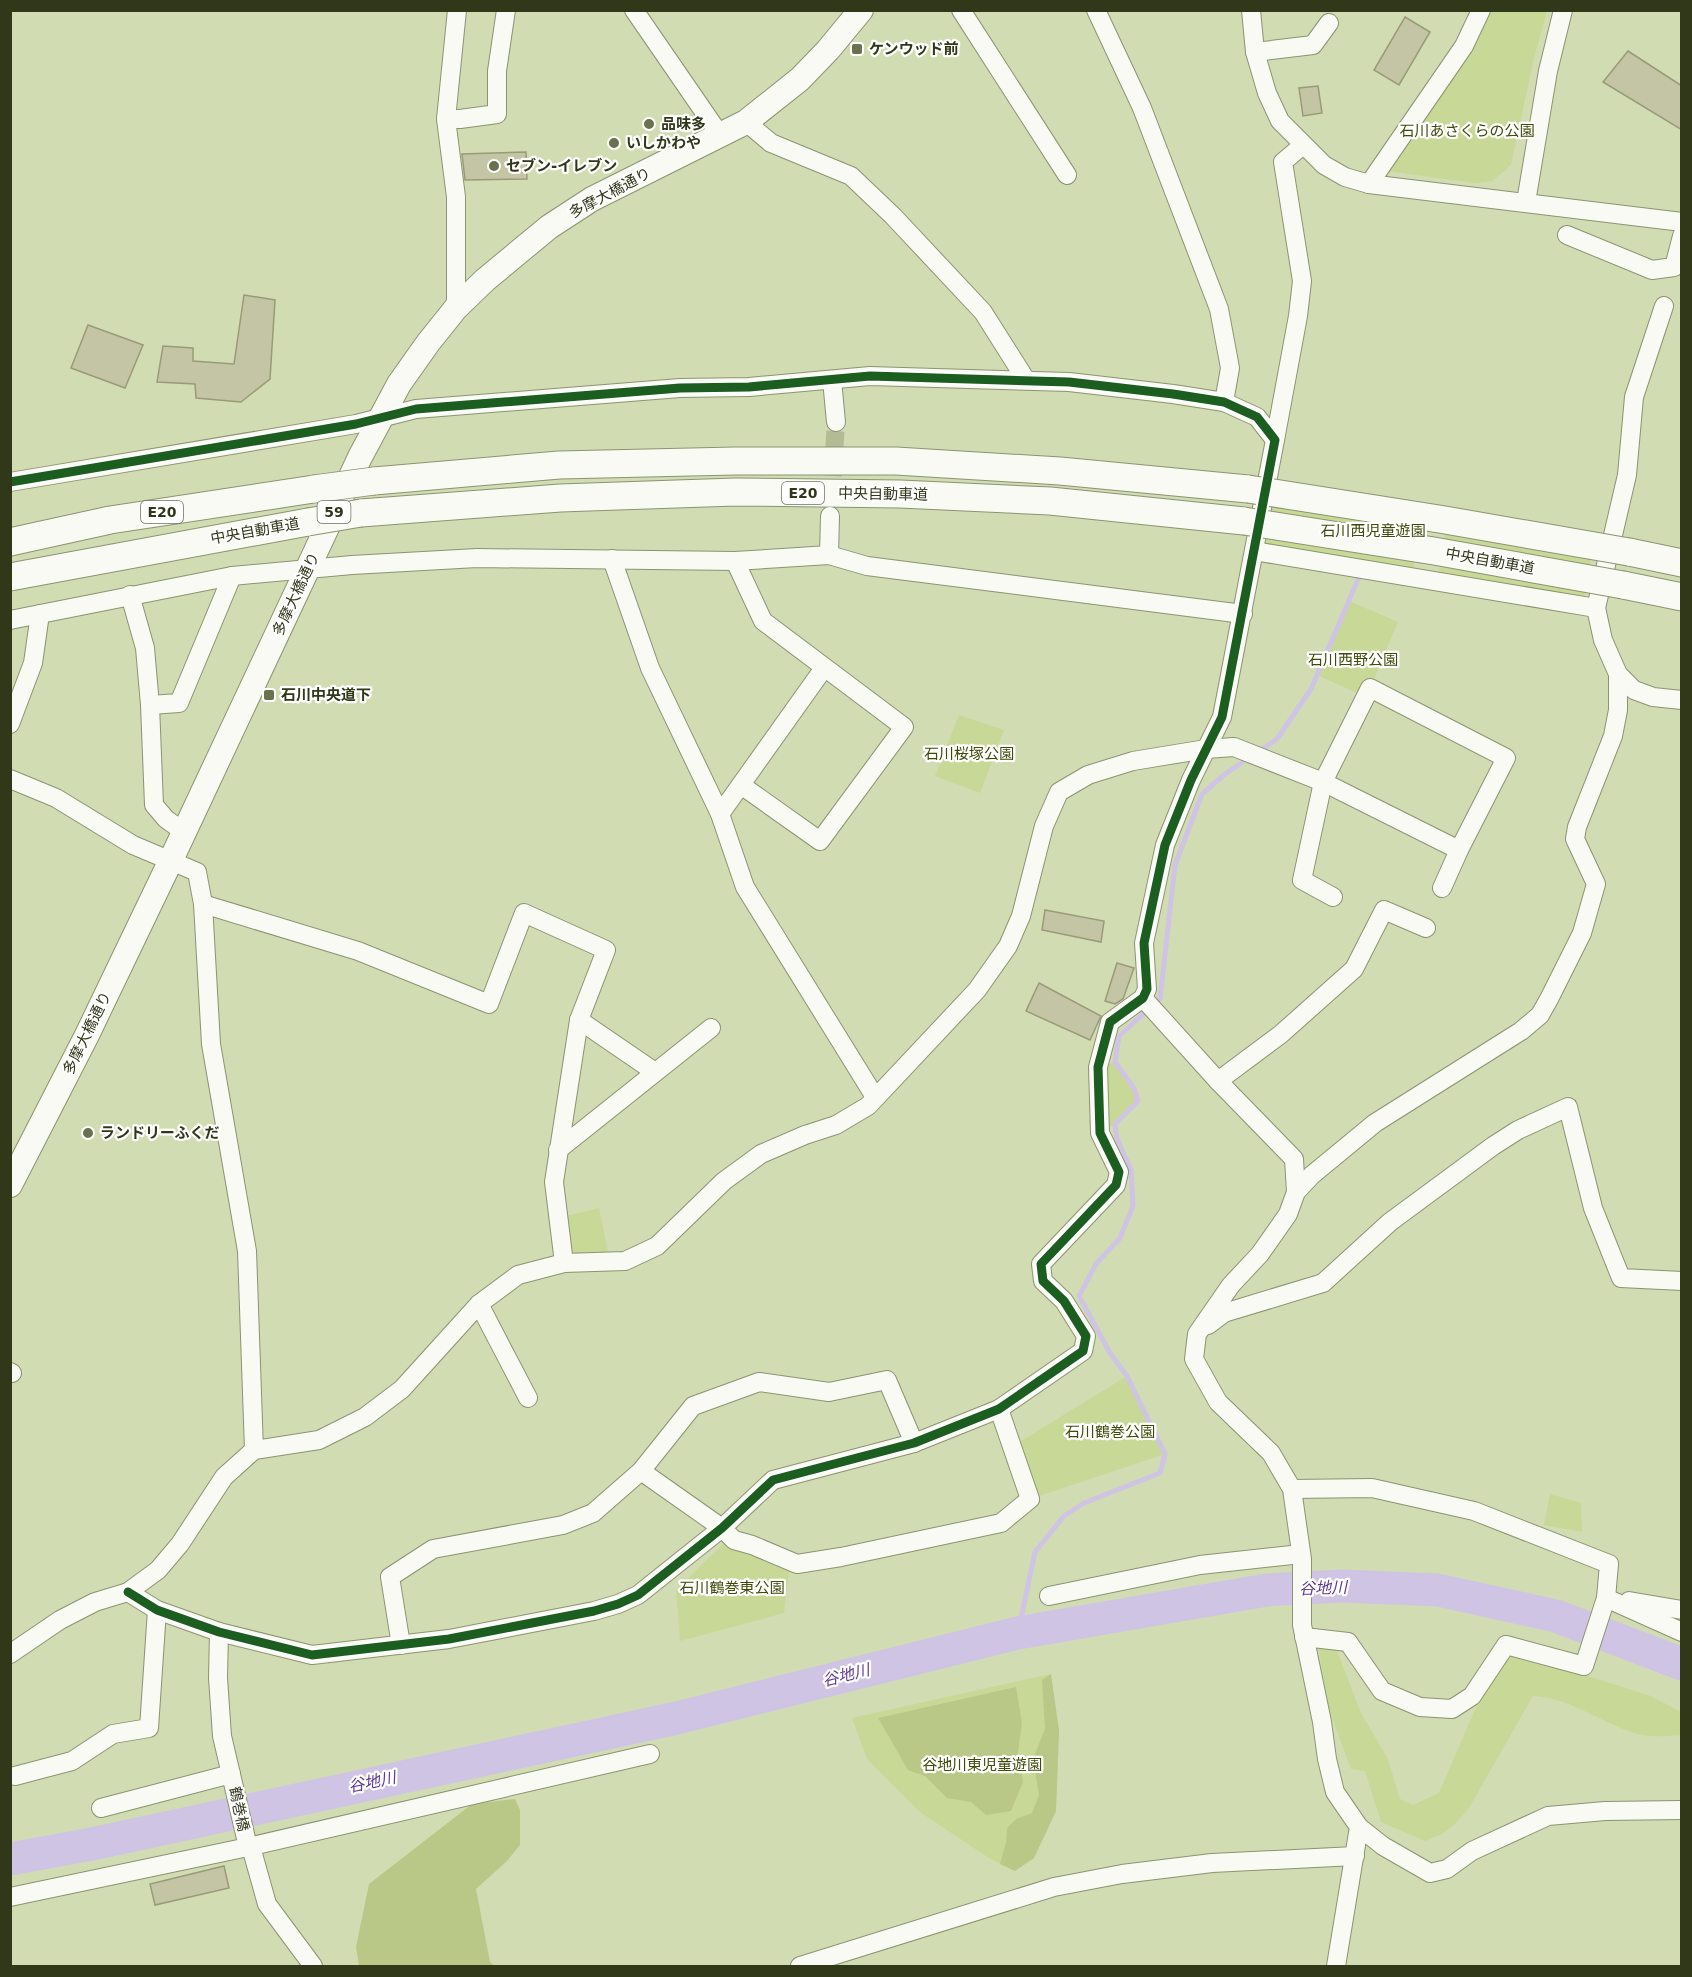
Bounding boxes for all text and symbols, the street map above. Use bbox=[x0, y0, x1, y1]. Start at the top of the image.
place label: ケンウッド前 bbox=[869, 40, 959, 58]
marker: ケンウッド前 bbox=[850, 42, 864, 56]
place label: 品味多 bbox=[661, 115, 706, 133]
marker: 品味多 bbox=[642, 117, 656, 131]
park label: 石川あさくらの公園 bbox=[1399, 122, 1535, 140]
place label: いしかわや bbox=[626, 134, 701, 152]
marker: いしかわや bbox=[607, 136, 621, 150]
place label: セブン-イレブン bbox=[506, 157, 617, 175]
marker: セブン-イレブン bbox=[487, 159, 501, 173]
street label: 多摩大橋通り bbox=[566, 164, 654, 222]
road number: E20 bbox=[782, 482, 824, 504]
street label: 中央自動車道 bbox=[838, 484, 928, 504]
road number: E20 bbox=[141, 501, 183, 523]
road number: 59 bbox=[318, 501, 350, 523]
street label: 中央自動車道 bbox=[209, 514, 301, 548]
park label: 石川西児童遊園 bbox=[1320, 522, 1426, 540]
street label: 中央自動車道 bbox=[1444, 544, 1536, 578]
street label: 多摩大橋通り bbox=[269, 549, 323, 639]
park label: 石川西野公園 bbox=[1308, 651, 1398, 669]
place label: 石川中央道下 bbox=[281, 686, 371, 704]
marker: 石川中央道下 bbox=[262, 688, 276, 702]
park label: 石川桜塚公園 bbox=[924, 745, 1014, 763]
street label: 多摩大橋通り bbox=[59, 989, 115, 1077]
place label: ランドリーふくだ bbox=[100, 1124, 219, 1142]
marker: ランドリーふくだ bbox=[81, 1126, 95, 1140]
park label: 石川鶴巻公園 bbox=[1065, 1423, 1155, 1441]
water label: 谷地川 bbox=[1299, 1578, 1349, 1598]
park label: 石川鶴巻東公園 bbox=[679, 1579, 785, 1597]
water label: 谷地川 bbox=[820, 1659, 874, 1690]
park label: 谷地川東児童遊園 bbox=[922, 1756, 1042, 1774]
water label: 谷地川 bbox=[347, 1767, 399, 1796]
street label: 鶴巻橋 bbox=[226, 1785, 252, 1833]

